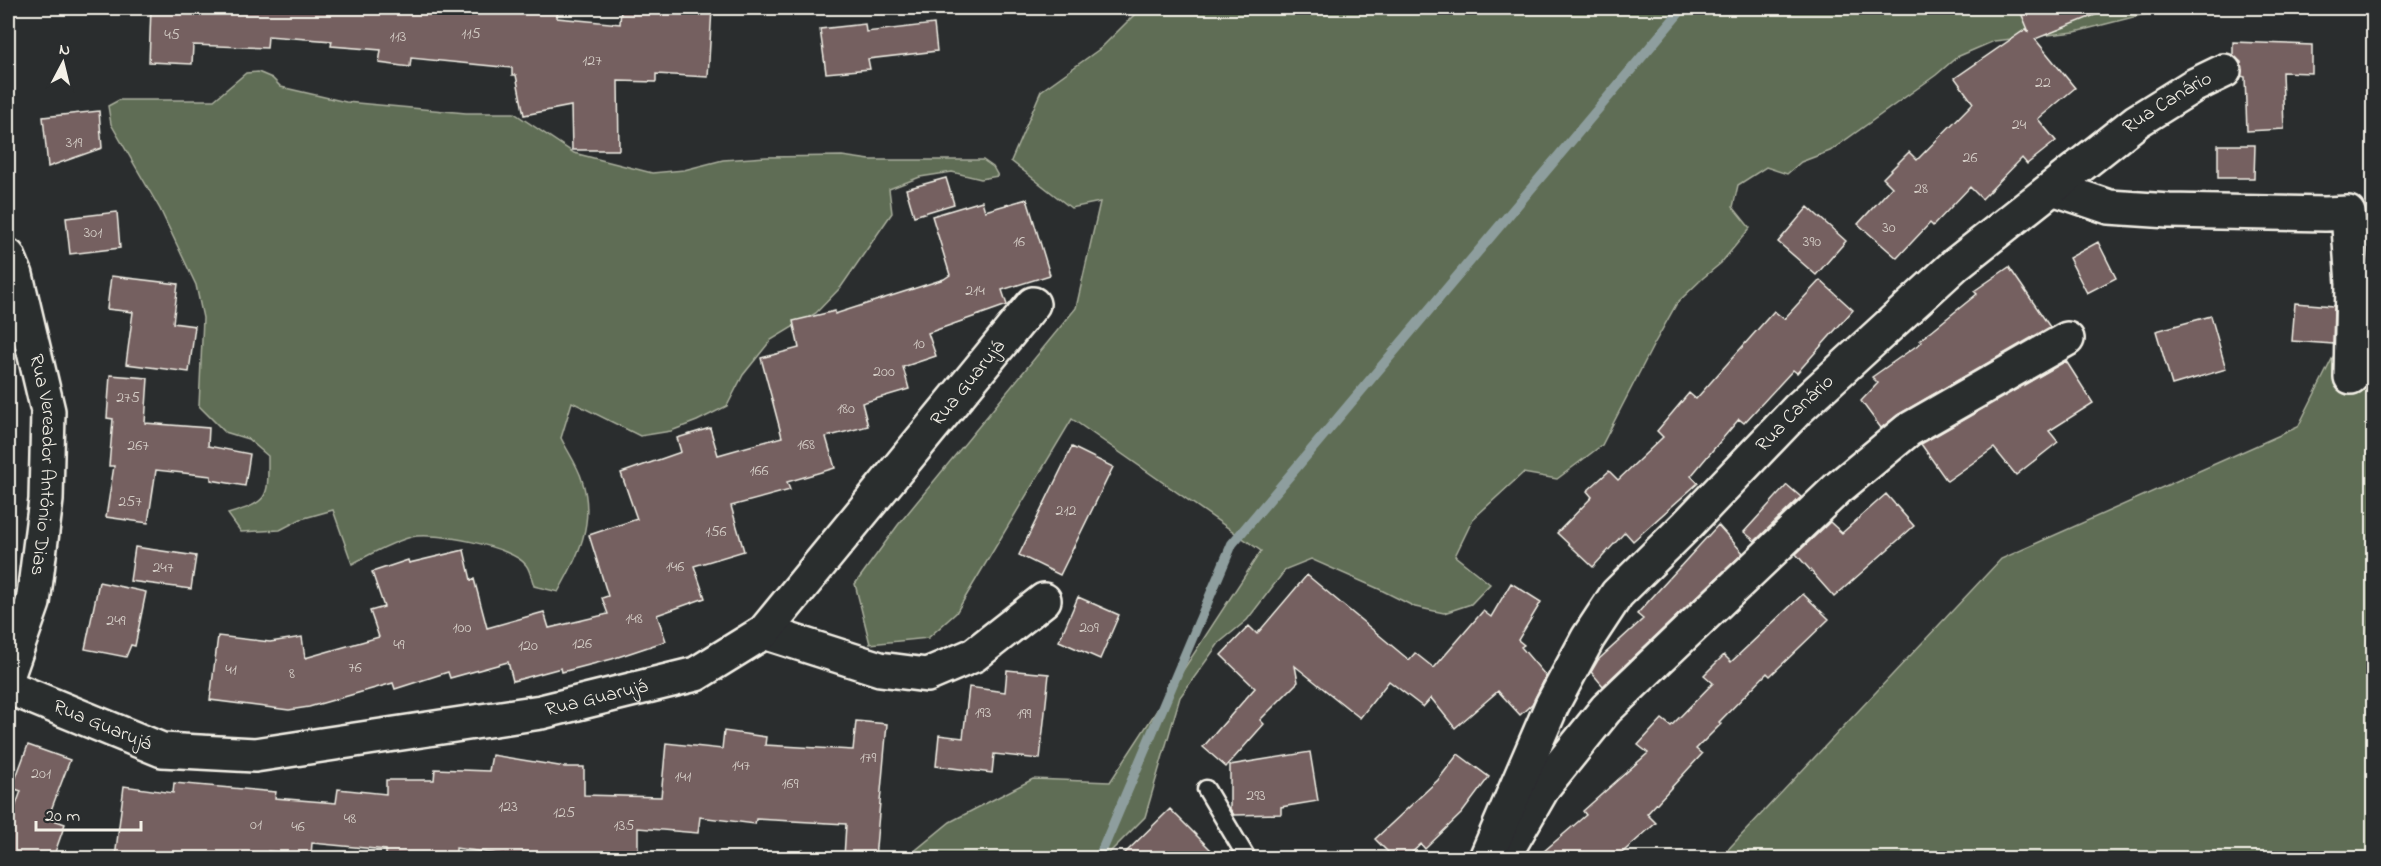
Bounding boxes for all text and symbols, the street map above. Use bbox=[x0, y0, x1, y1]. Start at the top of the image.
house number: 115 bbox=[461, 22, 481, 46]
house number: 45 bbox=[164, 23, 180, 47]
house number: 113 bbox=[390, 25, 406, 49]
north arrow bbox=[33, 33, 93, 93]
text: N bbox=[58, 38, 72, 63]
house number: 127 bbox=[582, 49, 602, 73]
street label: Rua Canário bbox=[2117, 64, 2217, 141]
house number: 22 bbox=[2035, 71, 2051, 95]
house number: 24 bbox=[2012, 113, 2027, 137]
house number: 319 bbox=[66, 131, 82, 155]
house number: 26 bbox=[1963, 146, 1978, 170]
house number: 28 bbox=[1914, 177, 1928, 201]
house number: 30 bbox=[1882, 216, 1896, 240]
house number: 301 bbox=[84, 221, 102, 245]
house number: 16 bbox=[1013, 230, 1025, 254]
house number: 390 bbox=[1803, 230, 1821, 254]
house number: 214 bbox=[965, 279, 985, 303]
house number: 10 bbox=[913, 332, 925, 356]
street label: Rua Guarujá bbox=[924, 334, 1012, 433]
street label: Rua Vereador Antônio Dias bbox=[21, 351, 63, 577]
house number: 200 bbox=[873, 360, 895, 384]
street label: Rua Canário bbox=[1749, 368, 1841, 459]
house number: 275 bbox=[116, 386, 140, 410]
house number: 180 bbox=[837, 397, 855, 421]
house number: 168 bbox=[797, 433, 815, 457]
house number: 267 bbox=[127, 434, 149, 458]
house number: 166 bbox=[749, 459, 769, 483]
house number: 257 bbox=[118, 490, 142, 514]
house number: 212 bbox=[1056, 499, 1077, 523]
house number: 156 bbox=[705, 520, 727, 544]
house number: 146 bbox=[666, 555, 684, 579]
house number: 247 bbox=[152, 556, 174, 580]
house number: 148 bbox=[625, 607, 643, 631]
house number: 249 bbox=[106, 609, 126, 633]
house number: 100 bbox=[453, 616, 472, 640]
house number: 209 bbox=[1079, 616, 1099, 640]
house number: 126 bbox=[572, 632, 592, 656]
house number: 49 bbox=[393, 633, 405, 657]
house number: 120 bbox=[518, 634, 538, 658]
house number: 76 bbox=[348, 656, 362, 680]
house number: 41 bbox=[225, 658, 237, 682]
house number: 8 bbox=[289, 662, 295, 686]
street label: Rua Guarujá bbox=[542, 672, 651, 725]
street label: Rua Guarujá bbox=[48, 692, 156, 759]
house number: 193 bbox=[975, 701, 991, 725]
house number: 199 bbox=[1017, 702, 1032, 726]
house number: 179 bbox=[860, 746, 876, 770]
house number: 147 bbox=[732, 754, 751, 778]
house number: 201 bbox=[31, 762, 51, 786]
house number: 141 bbox=[675, 765, 691, 789]
house number: 169 bbox=[782, 772, 799, 796]
house number: 293 bbox=[1246, 784, 1266, 808]
scale bar bbox=[36, 794, 141, 832]
house number: 123 bbox=[498, 795, 518, 819]
house number: 125 bbox=[553, 801, 575, 825]
text: 20 m bbox=[45, 804, 80, 830]
house number: 48 bbox=[344, 807, 356, 831]
house number: 01 bbox=[250, 813, 262, 837]
house number: 135 bbox=[614, 814, 634, 838]
house number: 46 bbox=[291, 815, 305, 839]

